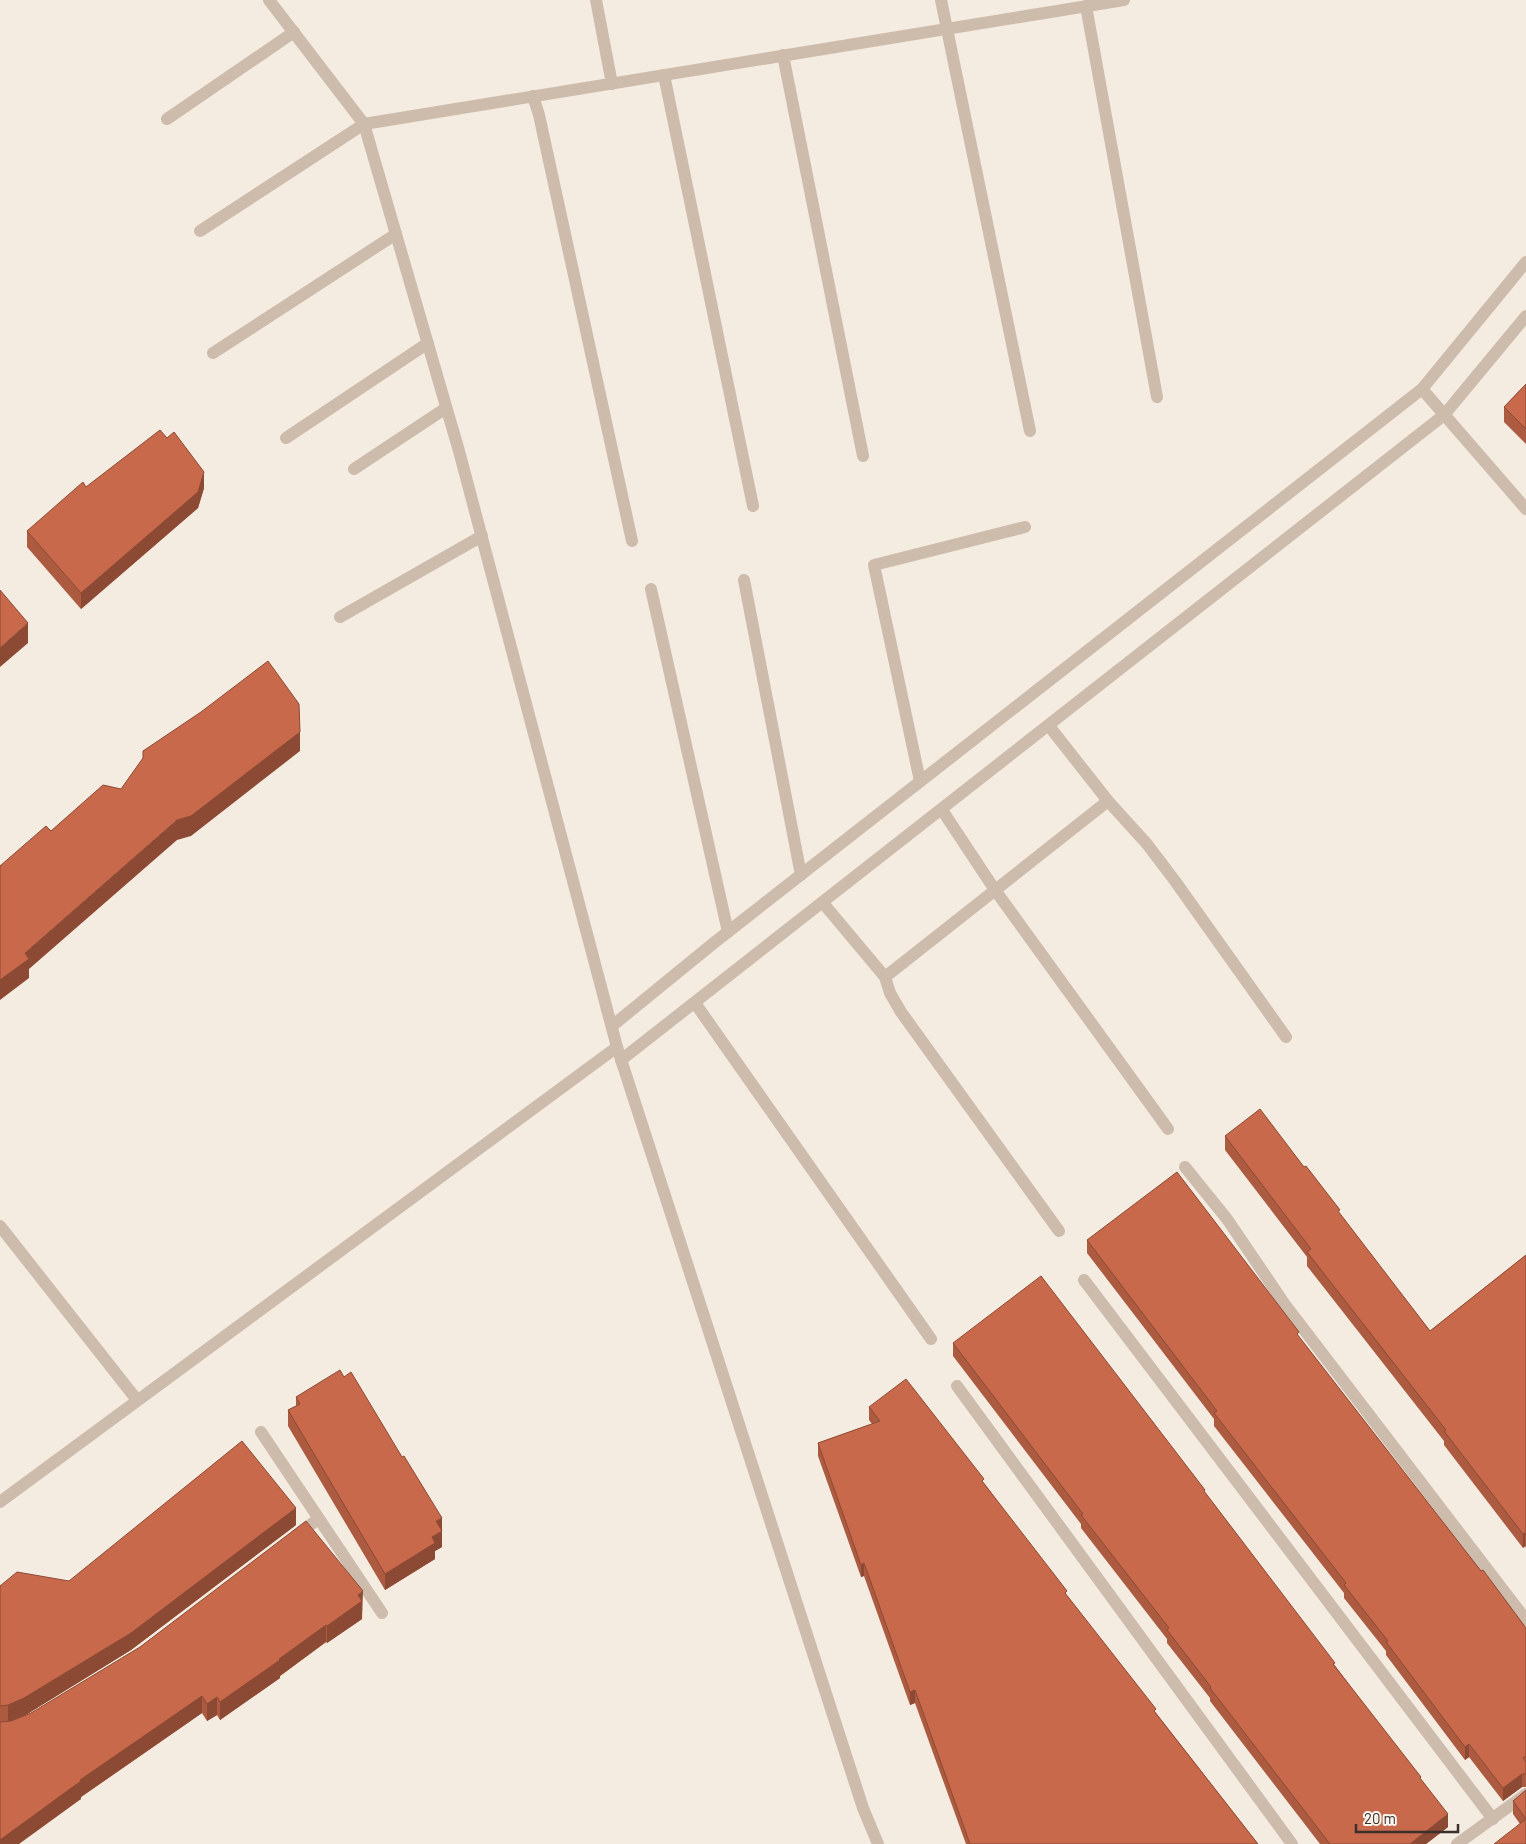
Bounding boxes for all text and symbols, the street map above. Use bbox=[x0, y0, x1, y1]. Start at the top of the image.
scale bar bbox=[1356, 1802, 1458, 1834]
text: 20 m bbox=[1364, 1809, 1396, 1827]

